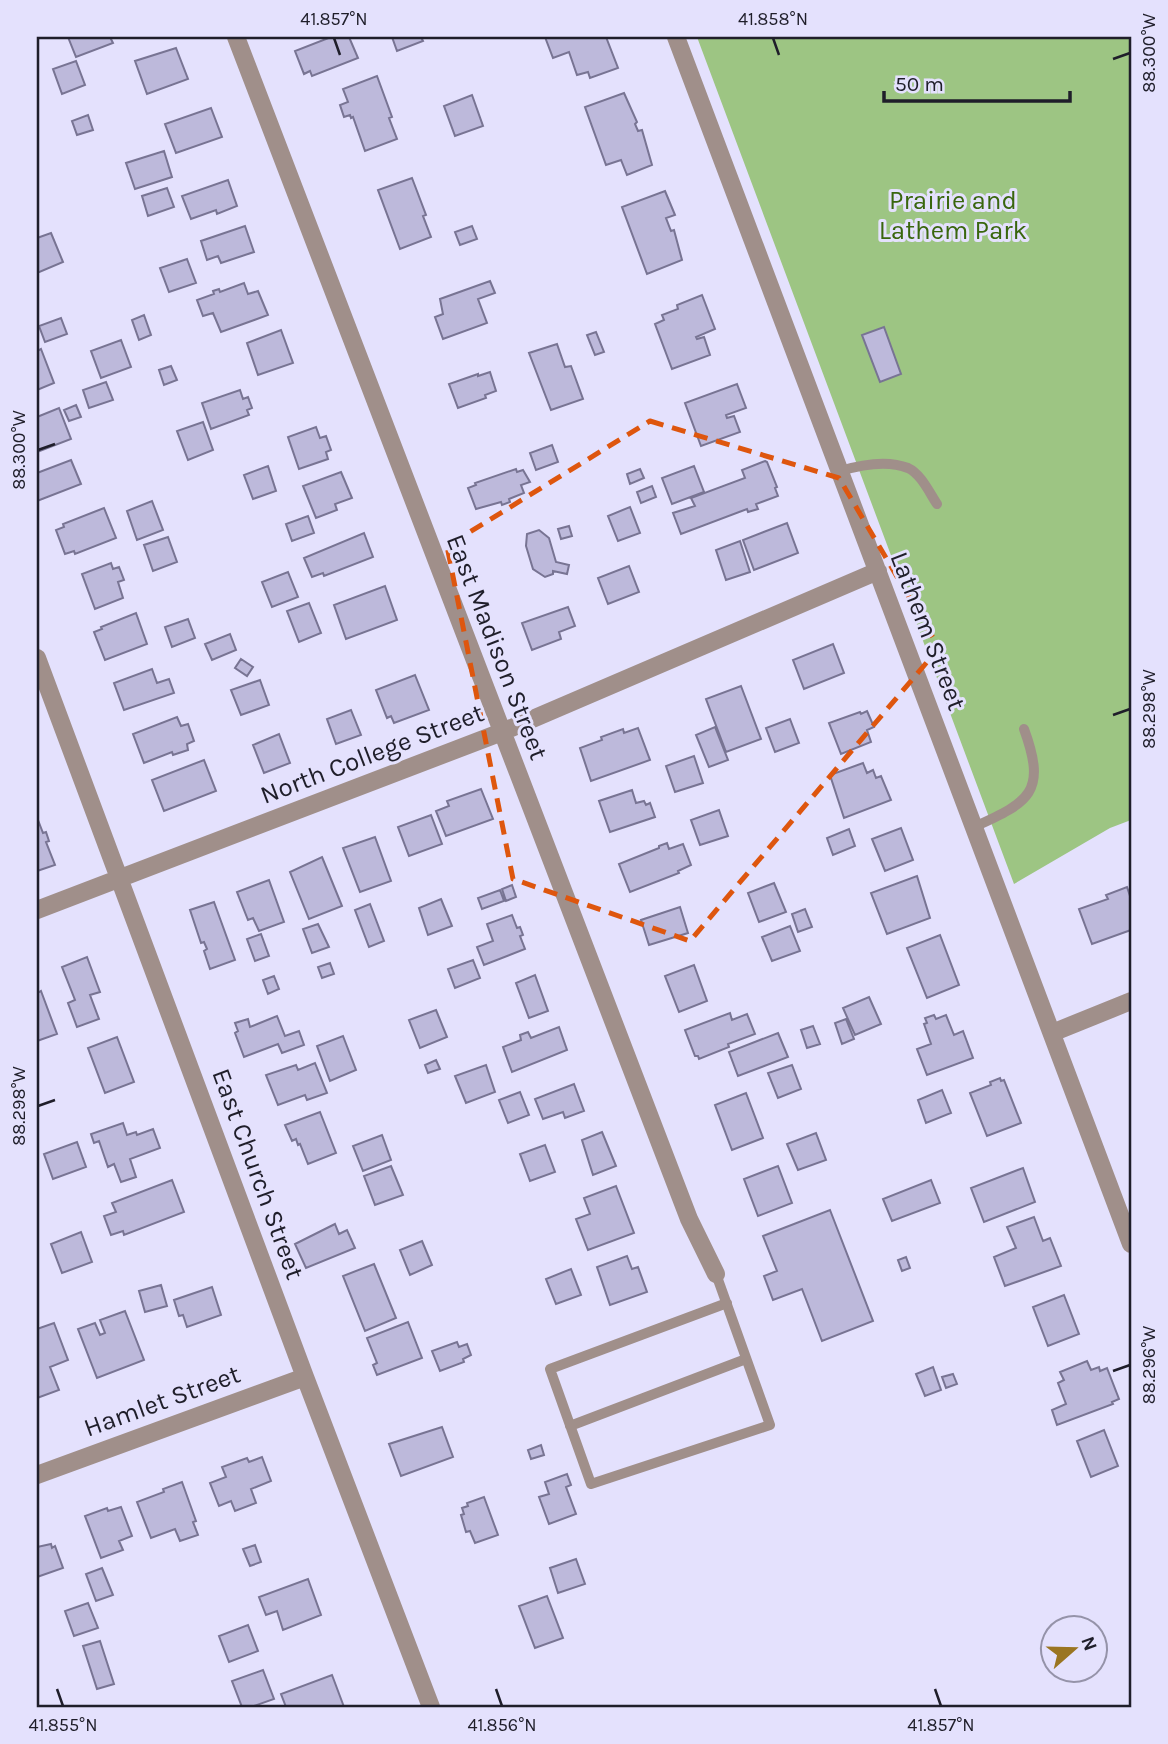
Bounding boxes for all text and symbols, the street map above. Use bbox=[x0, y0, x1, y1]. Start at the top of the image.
text: 41.857°N bbox=[300, 8, 368, 30]
text: 41.858°N bbox=[738, 8, 808, 30]
text: 88.300°W bbox=[1138, 13, 1160, 93]
scale bar bbox=[884, 60, 1070, 104]
text: 50 m bbox=[895, 72, 944, 96]
park label: Prairie and Lathem Park bbox=[879, 185, 1027, 246]
text: 88.300°W bbox=[8, 410, 30, 490]
street label: East Madison Street bbox=[440, 530, 554, 764]
street label: Lathem Street bbox=[884, 547, 973, 715]
text: 88.298°W bbox=[1138, 669, 1160, 749]
street label: North College Street bbox=[256, 697, 488, 811]
street label: East Church Street bbox=[205, 1064, 311, 1284]
text: 88.298°W bbox=[8, 1066, 30, 1146]
text: 88.296°W bbox=[1138, 1326, 1160, 1404]
street label: Hamlet Street bbox=[80, 1358, 245, 1444]
north arrow bbox=[1038, 1614, 1108, 1684]
text: N bbox=[1076, 1633, 1102, 1654]
text: 41.855°N bbox=[28, 1714, 98, 1736]
text: 41.856°N bbox=[467, 1714, 537, 1736]
text: 41.857°N bbox=[907, 1714, 975, 1736]

